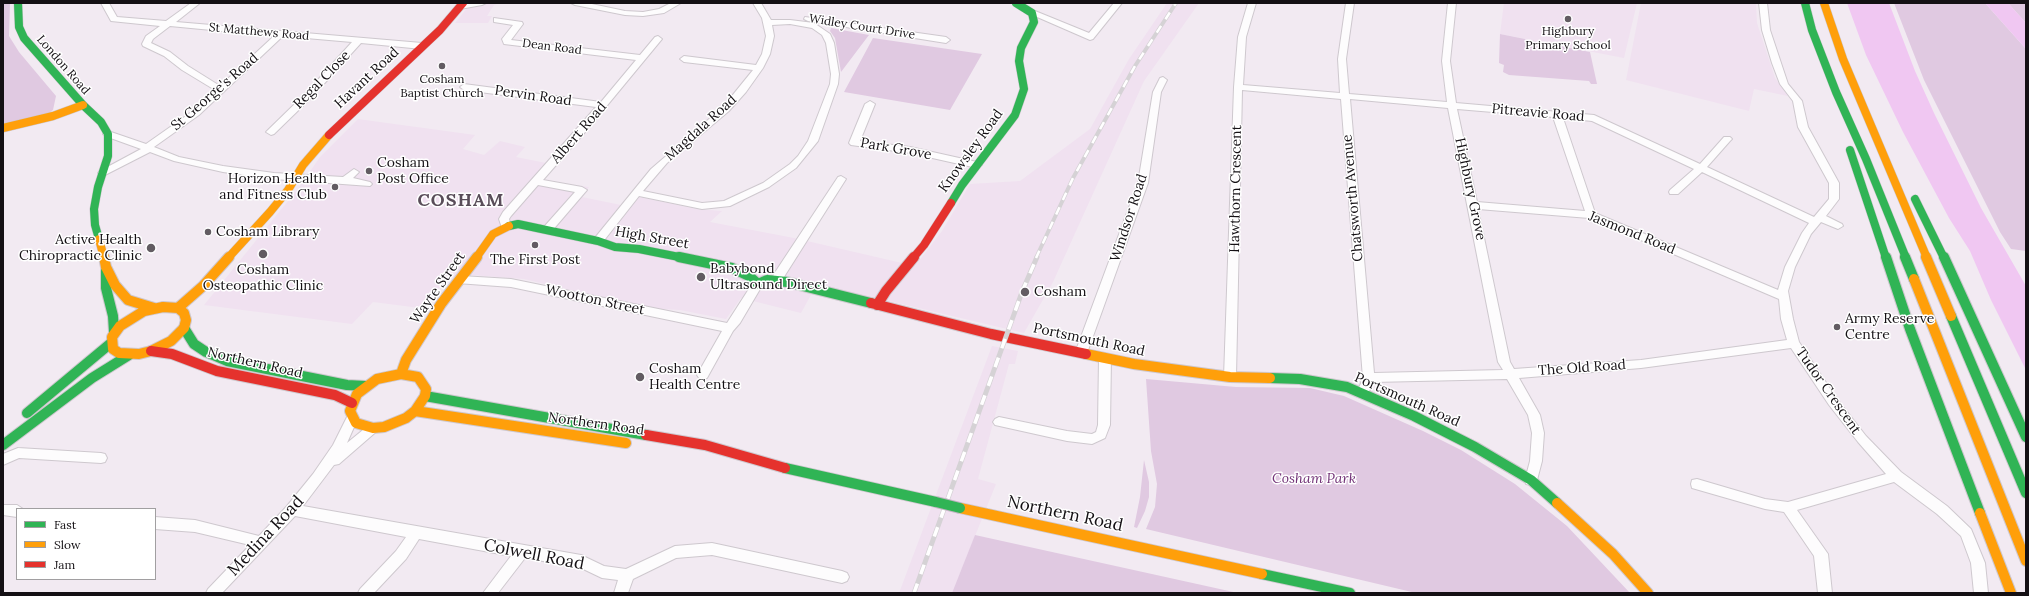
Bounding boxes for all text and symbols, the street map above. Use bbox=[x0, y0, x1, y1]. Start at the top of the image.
street label: Widley Court Drive bbox=[808, 12, 916, 42]
marker: Highbury Primary School bbox=[1563, 14, 1573, 24]
street label: St Matthews Road bbox=[208, 20, 310, 44]
place label: Highbury Primary School bbox=[1525, 25, 1611, 53]
street label: London Road bbox=[33, 32, 93, 98]
street label: Dean Road bbox=[521, 36, 583, 58]
street label: Havant Road bbox=[331, 44, 403, 112]
street label: Regal Close bbox=[290, 47, 354, 113]
street label: St George's Road bbox=[168, 50, 262, 134]
marker: Cosham Baptist Church bbox=[437, 61, 447, 71]
place label: Cosham Baptist Church bbox=[400, 73, 484, 101]
street label: Pervin Road bbox=[493, 82, 573, 110]
street label: Magdala Road bbox=[662, 91, 740, 165]
street label: Albert Road bbox=[548, 99, 610, 167]
street label: Pitreavie Road bbox=[1491, 101, 1585, 125]
street label: Knowsley Road bbox=[935, 106, 1007, 196]
street label: Hawthorn Crescent bbox=[1226, 125, 1246, 253]
street label: Park Grove bbox=[859, 134, 933, 164]
street label: Chatsworth Avenue bbox=[1339, 134, 1367, 262]
street label: Highbury Grove bbox=[1451, 136, 1489, 242]
place label: Cosham Post Office bbox=[377, 155, 449, 188]
marker: Cosham Post Office bbox=[364, 166, 374, 176]
place label: Horizon Health and Fitness Club bbox=[219, 171, 327, 204]
street label: Windsor Road bbox=[1107, 172, 1151, 264]
marker: Horizon Health and Fitness Club bbox=[330, 182, 340, 192]
district label: COSHAM bbox=[417, 190, 505, 212]
street label: Jasmond Road bbox=[1586, 208, 1678, 258]
street label: High Street bbox=[614, 223, 690, 253]
place label: Cosham Library bbox=[216, 224, 319, 240]
marker: Cosham Library bbox=[203, 227, 213, 237]
place label: Active Health Chiropractic Clinic bbox=[19, 232, 142, 264]
marker: The First Post bbox=[530, 240, 540, 250]
marker: Active Health Chiropractic Clinic bbox=[145, 242, 157, 254]
marker: Cosham Osteopathic Clinic bbox=[257, 248, 269, 260]
street label: Wayte Street bbox=[407, 249, 469, 327]
place label: The First Post bbox=[490, 252, 580, 268]
place label: Babybond Ultrasound Direct bbox=[710, 261, 827, 294]
place label: Cosham Osteopathic Clinic bbox=[203, 262, 323, 294]
marker: Babybond Ultrasound Direct bbox=[695, 271, 707, 283]
street label: Wootton Street bbox=[544, 281, 646, 319]
place label: Cosham bbox=[1034, 284, 1087, 300]
marker: Cosham bbox=[1019, 286, 1031, 298]
place label: Army Reserve Centre bbox=[1845, 311, 1934, 344]
street label: Portsmouth Road bbox=[1032, 320, 1146, 360]
marker: Army Reserve Centre bbox=[1832, 322, 1842, 332]
street label: Northern Road bbox=[206, 344, 304, 382]
street label: Tudor Crescent bbox=[1792, 344, 1864, 438]
street label: The Old Road bbox=[1537, 357, 1627, 379]
place label: Cosham Health Centre bbox=[649, 361, 740, 394]
street label: Portsmouth Road bbox=[1352, 369, 1462, 431]
marker: Cosham Health Centre bbox=[634, 371, 646, 383]
street label: Northern Road bbox=[547, 409, 645, 439]
park label: Cosham Park bbox=[1272, 471, 1356, 487]
street label: Medina Road bbox=[224, 492, 308, 580]
street label: Northern Road bbox=[1005, 492, 1125, 536]
legend bbox=[16, 508, 156, 580]
text: Fast bbox=[54, 517, 77, 532]
street label: Colwell Road bbox=[482, 535, 586, 575]
text: Slow bbox=[54, 537, 81, 552]
text: Jam bbox=[54, 557, 75, 572]

